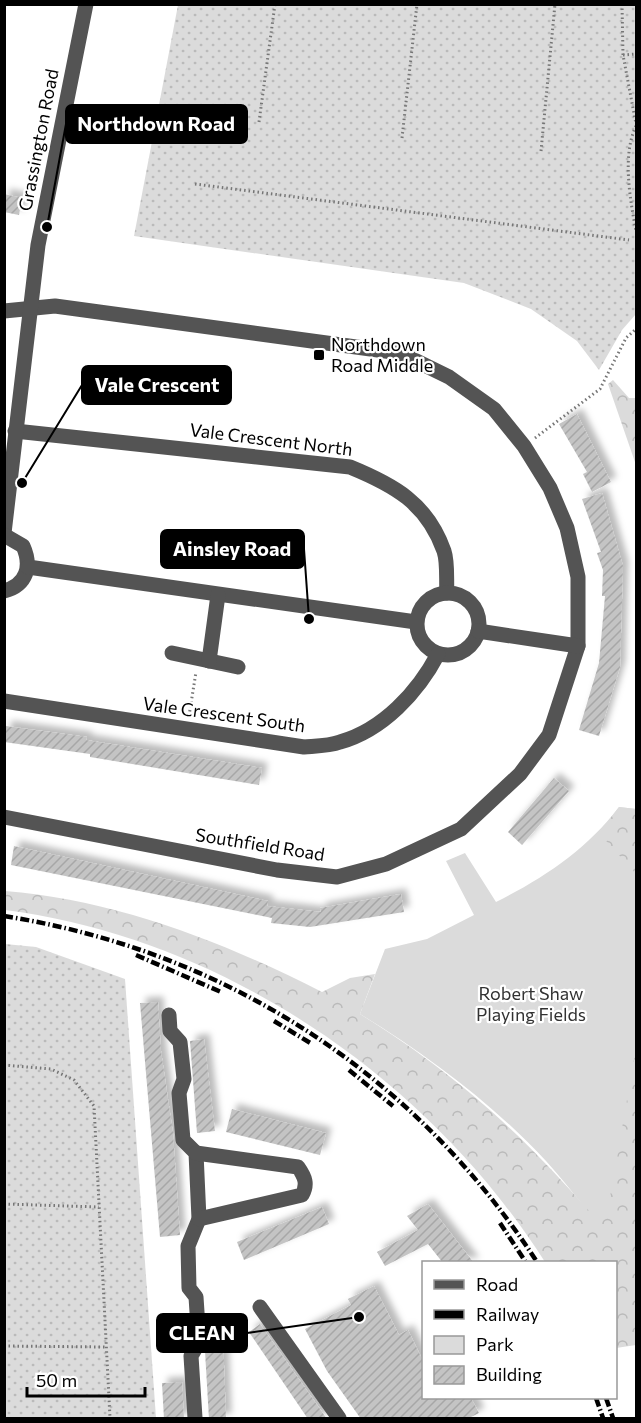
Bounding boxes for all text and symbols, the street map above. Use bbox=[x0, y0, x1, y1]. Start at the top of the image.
street label: Grassington Road bbox=[13, 67, 63, 213]
callout: Northdown Road bbox=[66, 105, 247, 143]
text: Northdown Road bbox=[77, 111, 235, 135]
place label: Northdown Road Middle bbox=[331, 333, 433, 376]
marker: Northdown Road Middle bbox=[312, 348, 326, 362]
callout: Vale Crescent bbox=[82, 366, 231, 404]
text: Vale Crescent bbox=[94, 372, 220, 396]
street label: Vale Crescent North bbox=[188, 418, 354, 460]
callout: Ainsley Road bbox=[161, 530, 304, 568]
text: Ainsley Road bbox=[173, 536, 291, 560]
street label: Vale Crescent South bbox=[141, 692, 307, 736]
street label: Southfield Road bbox=[194, 823, 326, 865]
park label: Robert Shaw Playing Fields bbox=[476, 982, 586, 1025]
legend bbox=[422, 1261, 617, 1399]
text: Road bbox=[476, 1273, 518, 1295]
text: Railway bbox=[476, 1303, 539, 1325]
callout: CLEAN bbox=[157, 1314, 247, 1352]
text: CLEAN bbox=[169, 1320, 235, 1344]
text: Park bbox=[476, 1333, 514, 1355]
scale bar bbox=[27, 1360, 146, 1398]
text: Building bbox=[476, 1363, 542, 1385]
text: 50 m bbox=[36, 1369, 77, 1391]

